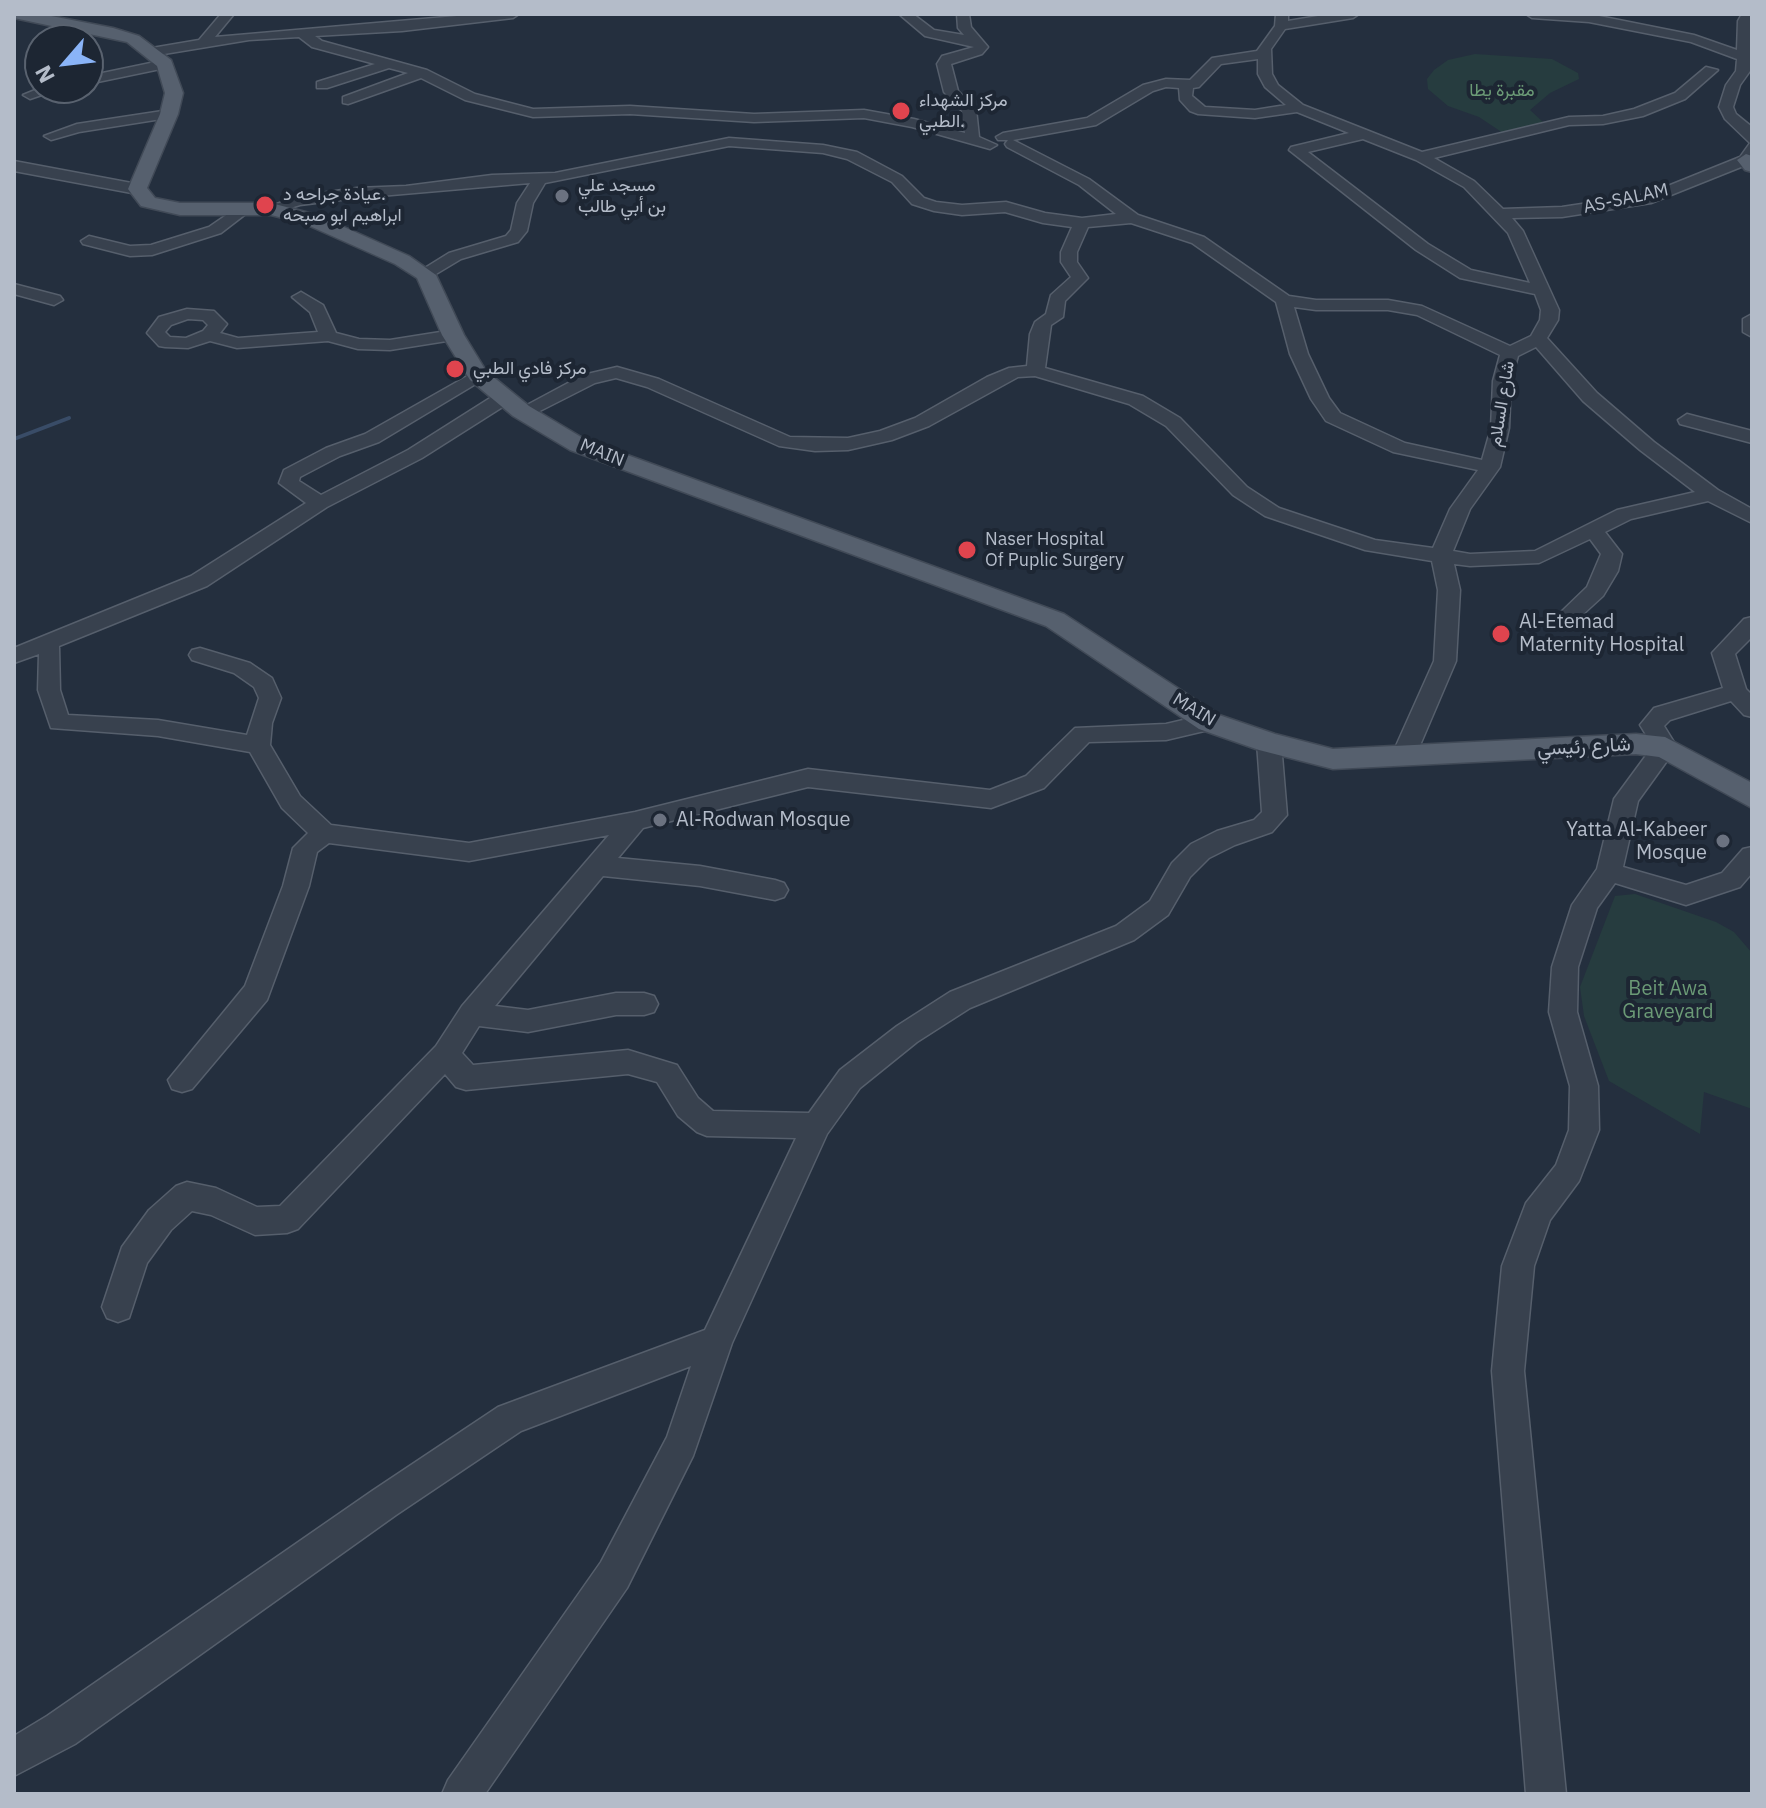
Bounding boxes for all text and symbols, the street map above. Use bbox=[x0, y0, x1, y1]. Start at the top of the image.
north arrow bbox=[24, 24, 104, 104]
text: N bbox=[28, 61, 61, 88]
park label: مقبرة يطا bbox=[1469, 80, 1535, 102]
place label: مركز الشهداء الطبي. bbox=[919, 90, 1008, 132]
marker: مركز الشهداء الطبي. bbox=[890, 100, 912, 122]
place label: مسجد علي بن أبي طالب bbox=[578, 175, 666, 218]
street label: AS-SALAM bbox=[1581, 179, 1671, 219]
place label: عيادة جراحه د. ابراهيم ابو صبحه bbox=[283, 184, 402, 226]
marker: مسجد علي بن أبي طالب bbox=[553, 187, 571, 205]
marker: عيادة جراحه د. ابراهيم ابو صبحه bbox=[254, 194, 276, 216]
marker: مركز فادي الطبي bbox=[444, 358, 466, 380]
place label: مركز فادي الطبي bbox=[473, 358, 587, 380]
street label: شارع السلام bbox=[1485, 360, 1519, 448]
street label: MAIN bbox=[577, 434, 627, 472]
place label: Naser Hospital Of Puplic Surgery bbox=[985, 529, 1124, 572]
marker: Naser Hospital Of Puplic Surgery bbox=[956, 539, 978, 561]
place label: Al-Etemad Maternity Hospital bbox=[1519, 610, 1684, 657]
marker: Al-Etemad Maternity Hospital bbox=[1490, 623, 1512, 645]
street label: MAIN bbox=[1169, 689, 1219, 731]
street label: شارع رئيسي bbox=[1537, 733, 1631, 761]
place label: Al-Rodwan Mosque bbox=[676, 808, 850, 832]
marker: Al-Rodwan Mosque bbox=[651, 811, 669, 829]
place label: Yatta Al-Kabeer Mosque bbox=[1566, 818, 1707, 865]
marker: Yatta Al-Kabeer Mosque bbox=[1714, 832, 1732, 850]
park label: Beit Awa Graveyard bbox=[1622, 977, 1714, 1024]

